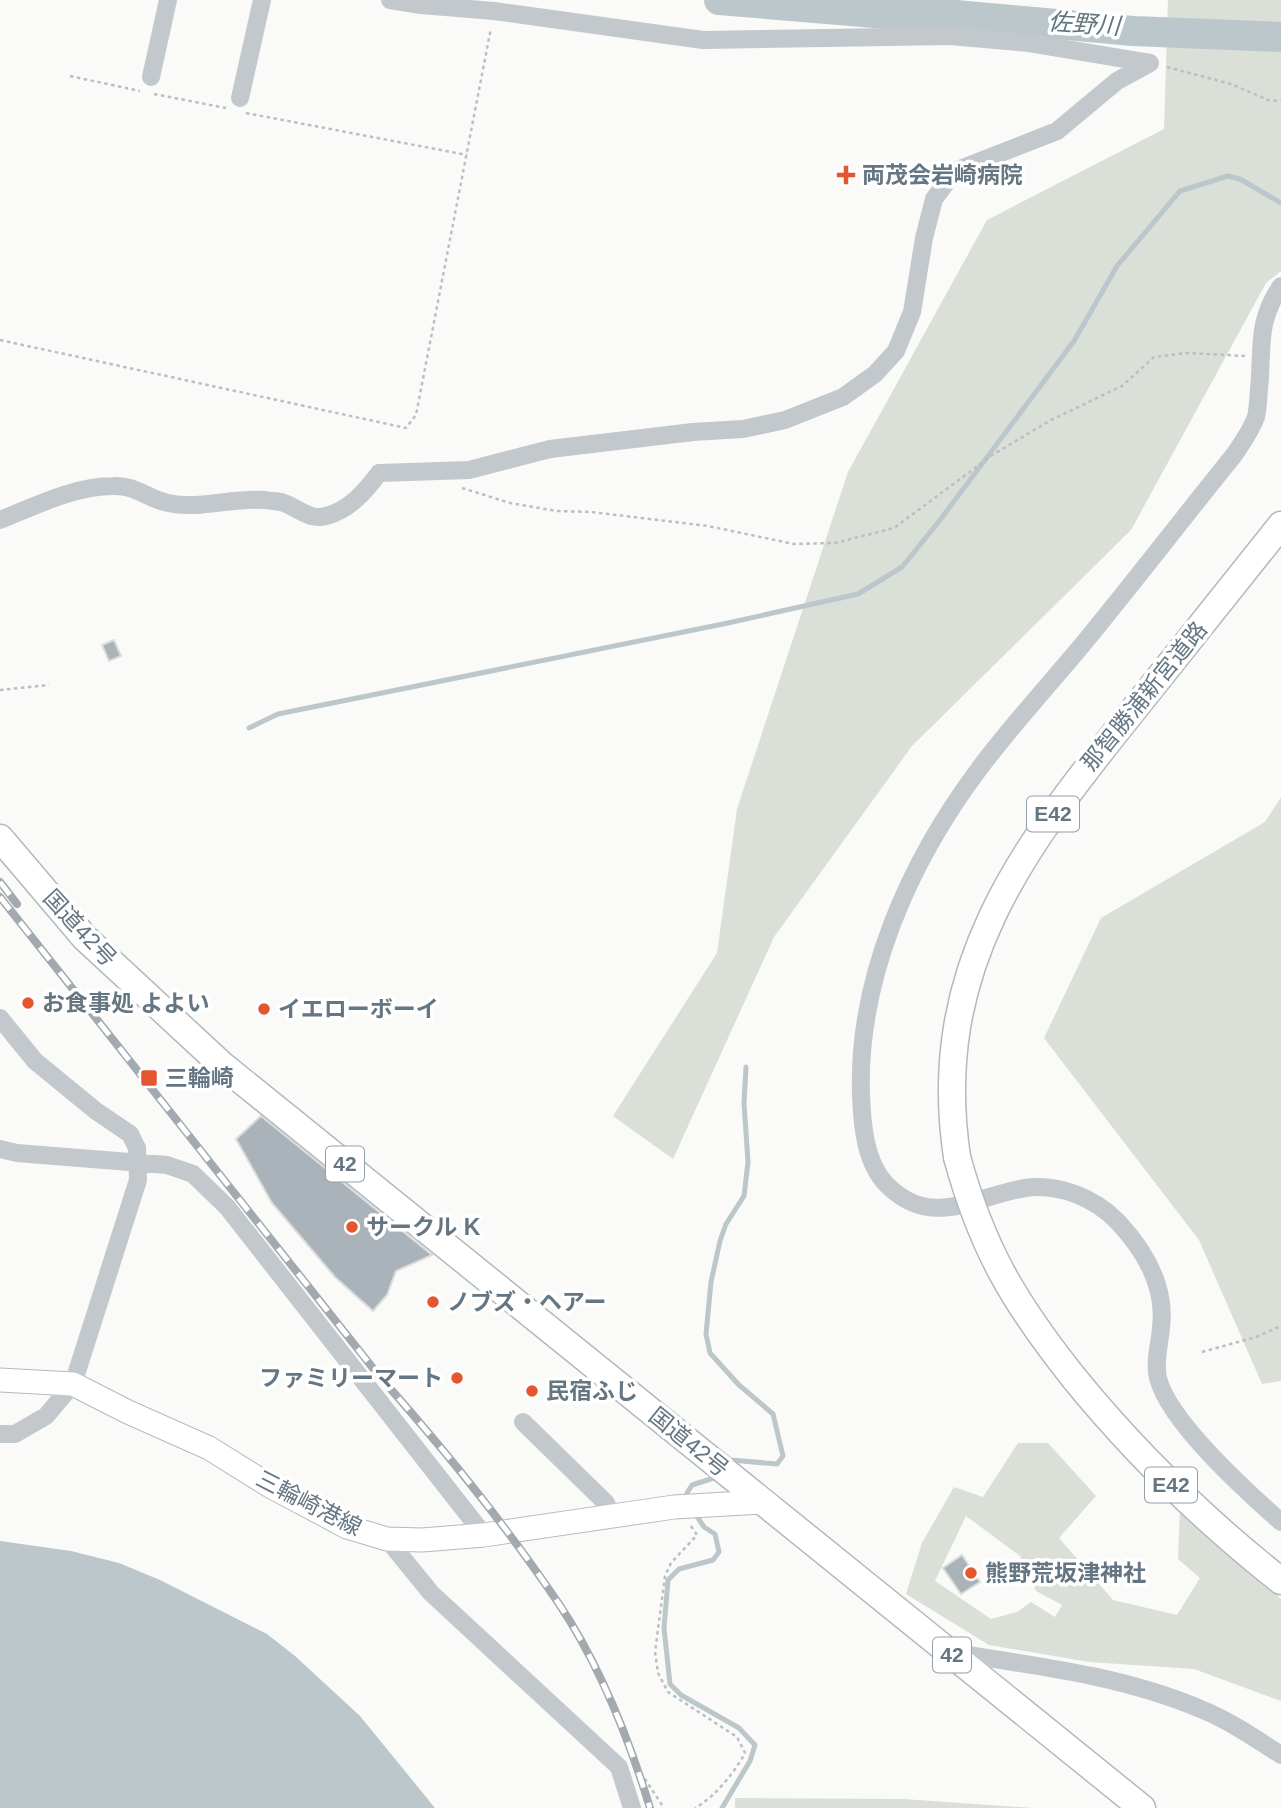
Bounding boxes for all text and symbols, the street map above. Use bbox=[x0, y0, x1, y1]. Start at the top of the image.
water label: 佐野川 bbox=[1047, 8, 1124, 40]
place label: 両茂会岩崎病院 bbox=[862, 162, 1023, 188]
marker: 両茂会岩崎病院 bbox=[836, 165, 856, 185]
street label: 那智勝浦新宮道路 bbox=[1076, 616, 1212, 776]
road number: E42 bbox=[1027, 796, 1079, 832]
street label: 国道42号 bbox=[38, 885, 122, 971]
place label: お食事処 よよい bbox=[42, 990, 209, 1016]
marker: お食事処 よよい bbox=[20, 995, 36, 1011]
place label: イエローボーイ bbox=[278, 996, 439, 1022]
marker: イエローボーイ bbox=[256, 1001, 272, 1017]
place label: 三輪崎 bbox=[165, 1065, 234, 1091]
marker: 三輪崎 bbox=[139, 1068, 159, 1088]
road number: 42 bbox=[326, 1146, 364, 1182]
place label: サークル K bbox=[366, 1214, 481, 1240]
marker: サークル K bbox=[344, 1219, 360, 1235]
place label: ノブズ・ヘアー bbox=[447, 1289, 607, 1315]
marker: ノブズ・ヘアー bbox=[425, 1294, 441, 1310]
place label: ファミリーマート bbox=[259, 1365, 443, 1391]
marker: ファミリーマート bbox=[449, 1370, 465, 1386]
place label: 民宿ふじ bbox=[546, 1378, 638, 1404]
marker: 民宿ふじ bbox=[524, 1383, 540, 1399]
street label: 国道42号 bbox=[644, 1402, 734, 1482]
street label: 三輪崎港線 bbox=[252, 1465, 366, 1541]
road number: E42 bbox=[1145, 1468, 1197, 1502]
place label: 熊野荒坂津神社 bbox=[985, 1560, 1146, 1586]
marker: 熊野荒坂津神社 bbox=[963, 1565, 979, 1581]
road number: 42 bbox=[933, 1638, 971, 1672]

